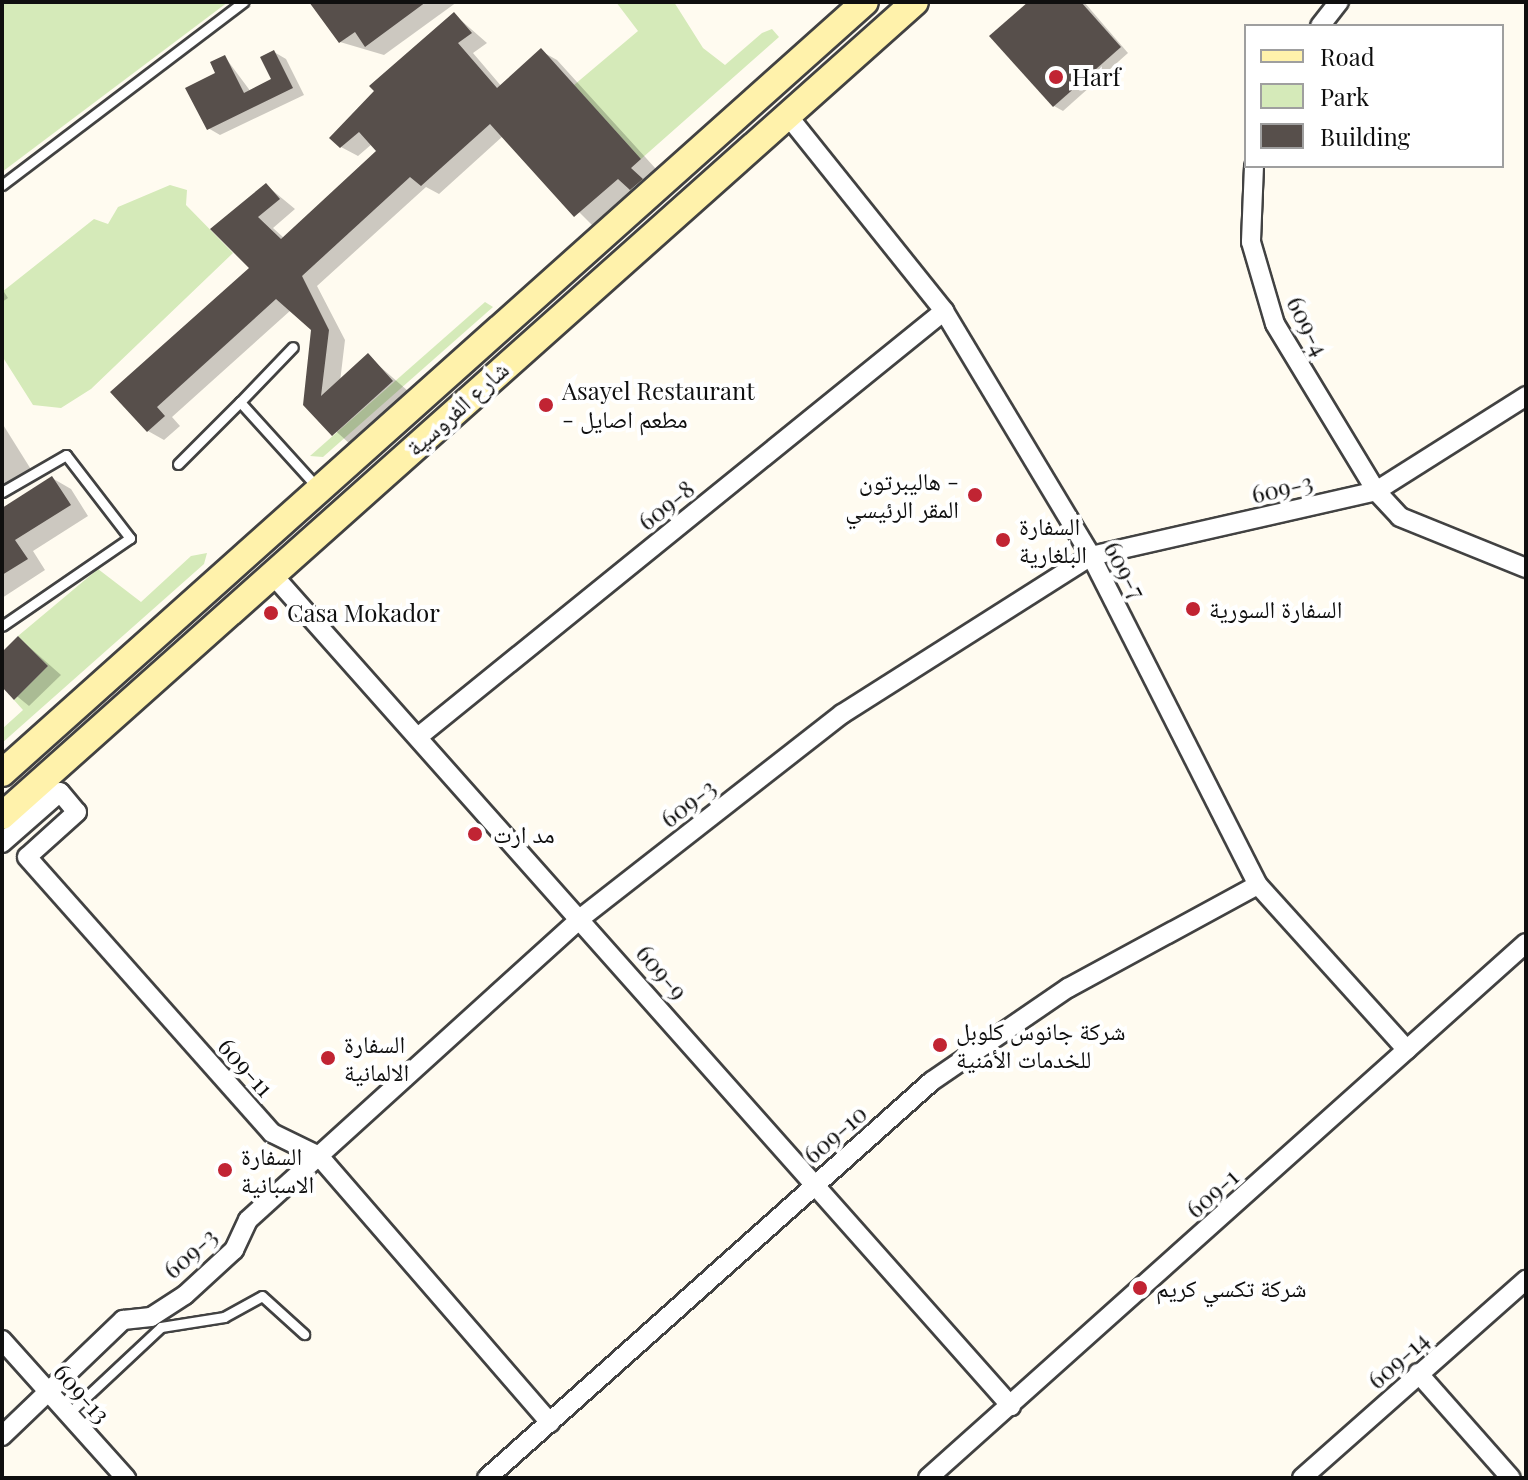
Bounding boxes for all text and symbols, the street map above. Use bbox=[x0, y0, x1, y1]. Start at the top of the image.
legend bbox=[1244, 24, 1504, 168]
text: Road bbox=[1320, 40, 1375, 72]
place label: Harf bbox=[1072, 63, 1121, 91]
marker: Harf bbox=[1047, 68, 1065, 86]
text: Park bbox=[1320, 80, 1369, 112]
text: Building bbox=[1320, 120, 1410, 152]
street label: 609-4 bbox=[1281, 291, 1335, 361]
street label: شارع الفروسية bbox=[400, 355, 514, 461]
place label: Asayel Restaurant - مطعم اصايل bbox=[562, 377, 755, 433]
marker: Asayel Restaurant - مطعم اصايل bbox=[537, 396, 555, 414]
place label: هاليبرتون - المقر الرئيسي bbox=[845, 467, 959, 523]
street label: 609-3 bbox=[1249, 467, 1315, 509]
street label: 609-8 bbox=[632, 474, 700, 536]
marker: هاليبرتون - المقر الرئيسي bbox=[966, 486, 984, 504]
place label: السفارة البلغارية bbox=[1019, 512, 1087, 568]
marker: السفارة البلغارية bbox=[994, 531, 1012, 549]
street label: 609-7 bbox=[1098, 536, 1152, 604]
place label: السفارة السورية bbox=[1209, 595, 1342, 623]
place label: Casa Mokador bbox=[287, 599, 440, 627]
marker: السفارة السورية bbox=[1184, 600, 1202, 618]
marker: Casa Mokador bbox=[262, 604, 280, 622]
street label: 609-3 bbox=[655, 773, 721, 833]
place label: مد ارت bbox=[493, 820, 555, 848]
marker: مد ارت bbox=[464, 823, 486, 845]
street label: 609-9 bbox=[630, 939, 694, 1005]
place label: شركة جانوس كلوبل للخدمات الأمنية bbox=[956, 1017, 1126, 1073]
place label: السفارة الالمانية bbox=[344, 1030, 409, 1086]
street label: 609-11 bbox=[212, 1032, 280, 1102]
marker: شركة جانوس كلوبل للخدمات الأمنية bbox=[931, 1036, 949, 1054]
marker: السفارة الالمانية bbox=[319, 1049, 337, 1067]
street label: 609-10 bbox=[798, 1099, 872, 1169]
place label: السفارة الاسبانية bbox=[241, 1142, 314, 1198]
marker: السفارة الاسبانية bbox=[216, 1161, 234, 1179]
street label: 609-1 bbox=[1180, 1162, 1244, 1224]
street label: 609-3 bbox=[157, 1222, 223, 1284]
place label: شركة تكسي كريم bbox=[1156, 1274, 1306, 1302]
marker: شركة تكسي كريم bbox=[1131, 1279, 1149, 1297]
street label: 609-14 bbox=[1362, 1325, 1434, 1395]
street label: 609-13 bbox=[48, 1357, 116, 1429]

